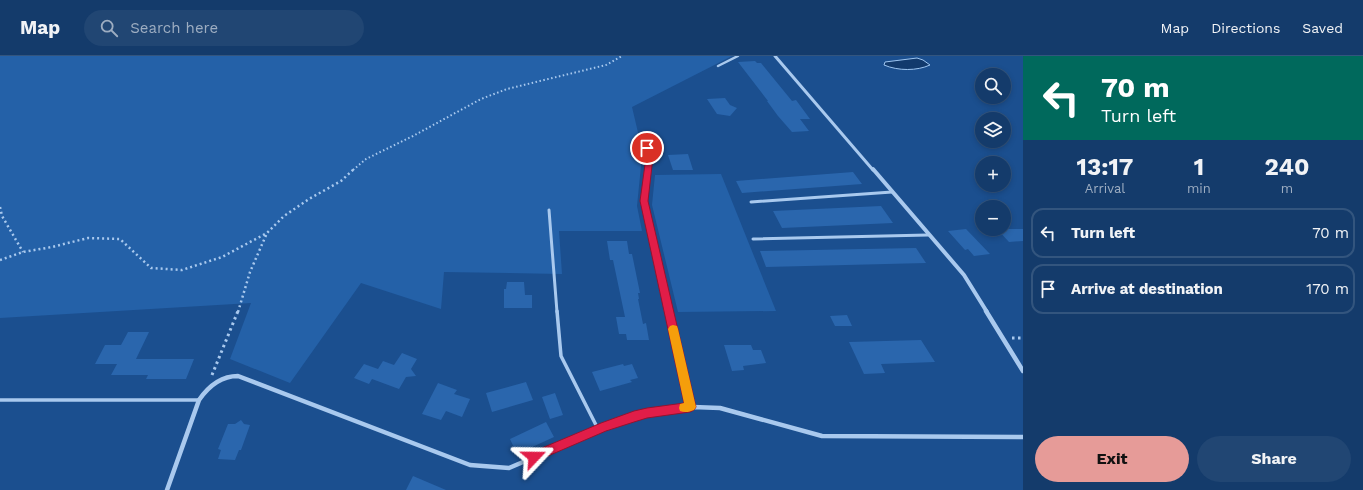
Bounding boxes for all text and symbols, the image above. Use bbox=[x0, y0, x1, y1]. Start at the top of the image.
search box bbox=[84, 10, 364, 46]
text: Map bbox=[20, 16, 60, 39]
icon: search bbox=[98, 17, 120, 39]
text: Search here bbox=[130, 19, 218, 37]
text: Map bbox=[1161, 20, 1189, 36]
text: Directions bbox=[1211, 20, 1280, 36]
text: Saved bbox=[1302, 20, 1343, 36]
map controls bbox=[975, 68, 1011, 236]
button: search bbox=[975, 68, 1011, 104]
text: 70 m bbox=[1101, 71, 1170, 104]
icon: left bbox=[1035, 72, 1087, 124]
text: Turn left bbox=[1101, 105, 1176, 126]
button: layers bbox=[975, 112, 1011, 148]
pin bbox=[630, 131, 664, 165]
icon: arrive bbox=[636, 137, 658, 159]
text: 13:17 bbox=[1077, 153, 1133, 181]
text: 1 bbox=[1194, 153, 1204, 181]
text: 240 bbox=[1264, 153, 1309, 181]
button: + bbox=[975, 156, 1011, 192]
text: Arrival bbox=[1085, 181, 1125, 196]
text: min bbox=[1187, 181, 1211, 196]
text: m bbox=[1281, 181, 1293, 196]
button: − bbox=[975, 200, 1011, 236]
icon: left bbox=[1037, 222, 1059, 244]
text: Turn left bbox=[1071, 224, 1135, 242]
text: 70 m bbox=[1312, 224, 1349, 242]
icon: arrive bbox=[1037, 278, 1059, 300]
text: Arrive at destination bbox=[1071, 280, 1223, 298]
text: 170 m bbox=[1306, 280, 1349, 298]
position arrow bbox=[513, 436, 555, 478]
button: Exit bbox=[1035, 436, 1189, 482]
button: Share bbox=[1197, 436, 1351, 482]

